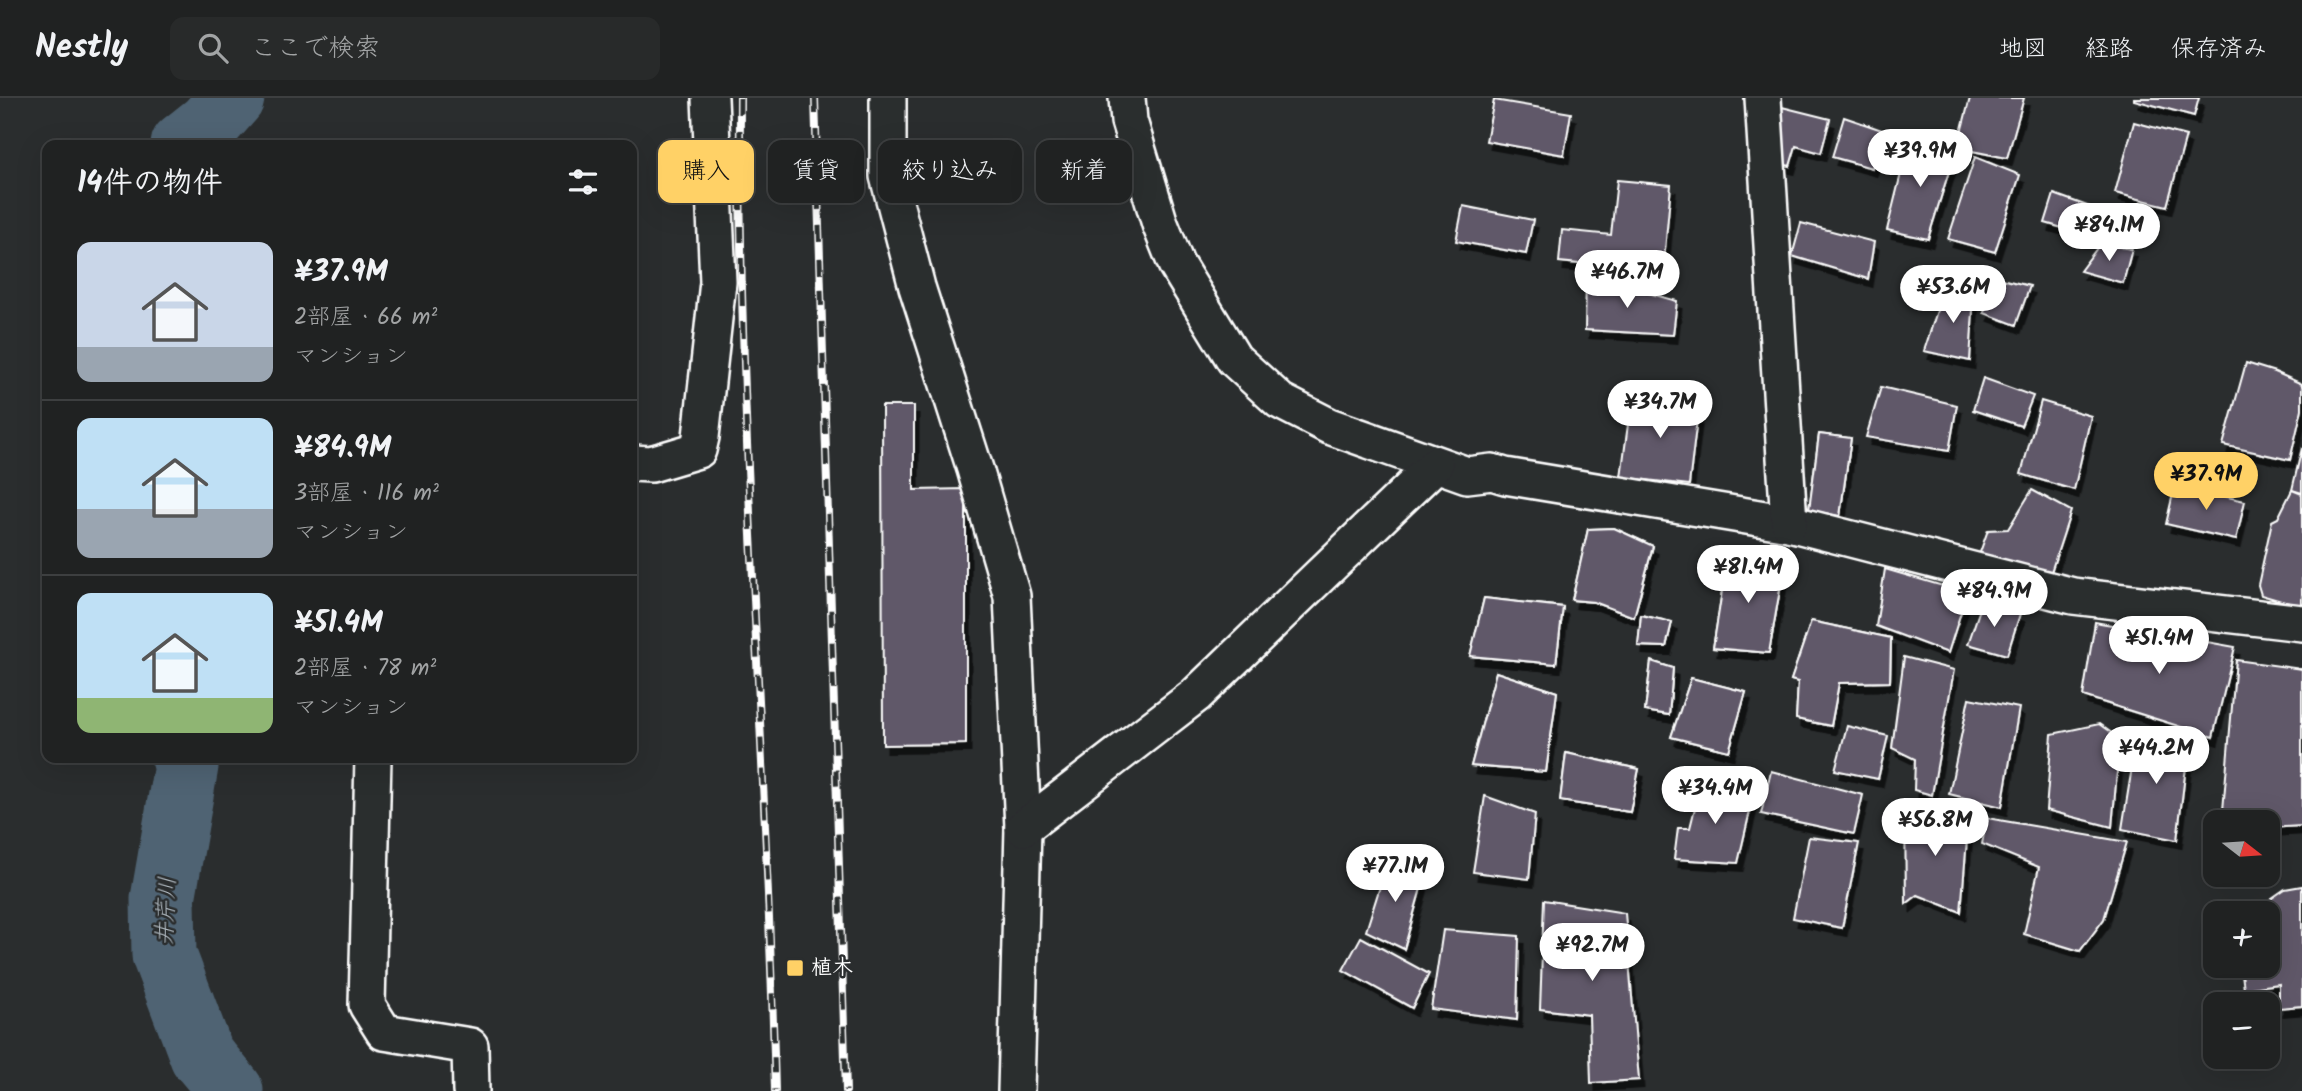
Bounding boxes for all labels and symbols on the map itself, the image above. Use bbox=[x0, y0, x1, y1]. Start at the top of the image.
pin: ¥39.9M bbox=[1863, 130, 1977, 189]
pin: ¥84.1M bbox=[2052, 204, 2166, 263]
pin: ¥46.7M bbox=[1570, 250, 1684, 310]
pin: ¥53.6M bbox=[1896, 266, 2010, 325]
pin: ¥34.7M bbox=[1603, 380, 1717, 440]
pin: ¥37.9M bbox=[2149, 452, 2263, 512]
pin: ¥81.4M bbox=[1691, 546, 1805, 605]
pin: ¥84.9M bbox=[1937, 570, 2051, 629]
pin: ¥51.4M bbox=[2102, 616, 2216, 676]
pin: ¥44.2M bbox=[2099, 726, 2213, 786]
pin: ¥34.4M bbox=[1658, 766, 1772, 826]
pin: ¥56.8M bbox=[1878, 798, 1992, 858]
north arrow bbox=[2203, 810, 2280, 887]
pin: ¥77.1M bbox=[1338, 844, 1452, 904]
water label: 井芹川 bbox=[147, 876, 187, 946]
pin: ¥92.7M bbox=[1535, 924, 1649, 983]
place label: 植木 bbox=[811, 952, 853, 985]
marker: 植木 bbox=[785, 958, 805, 978]

